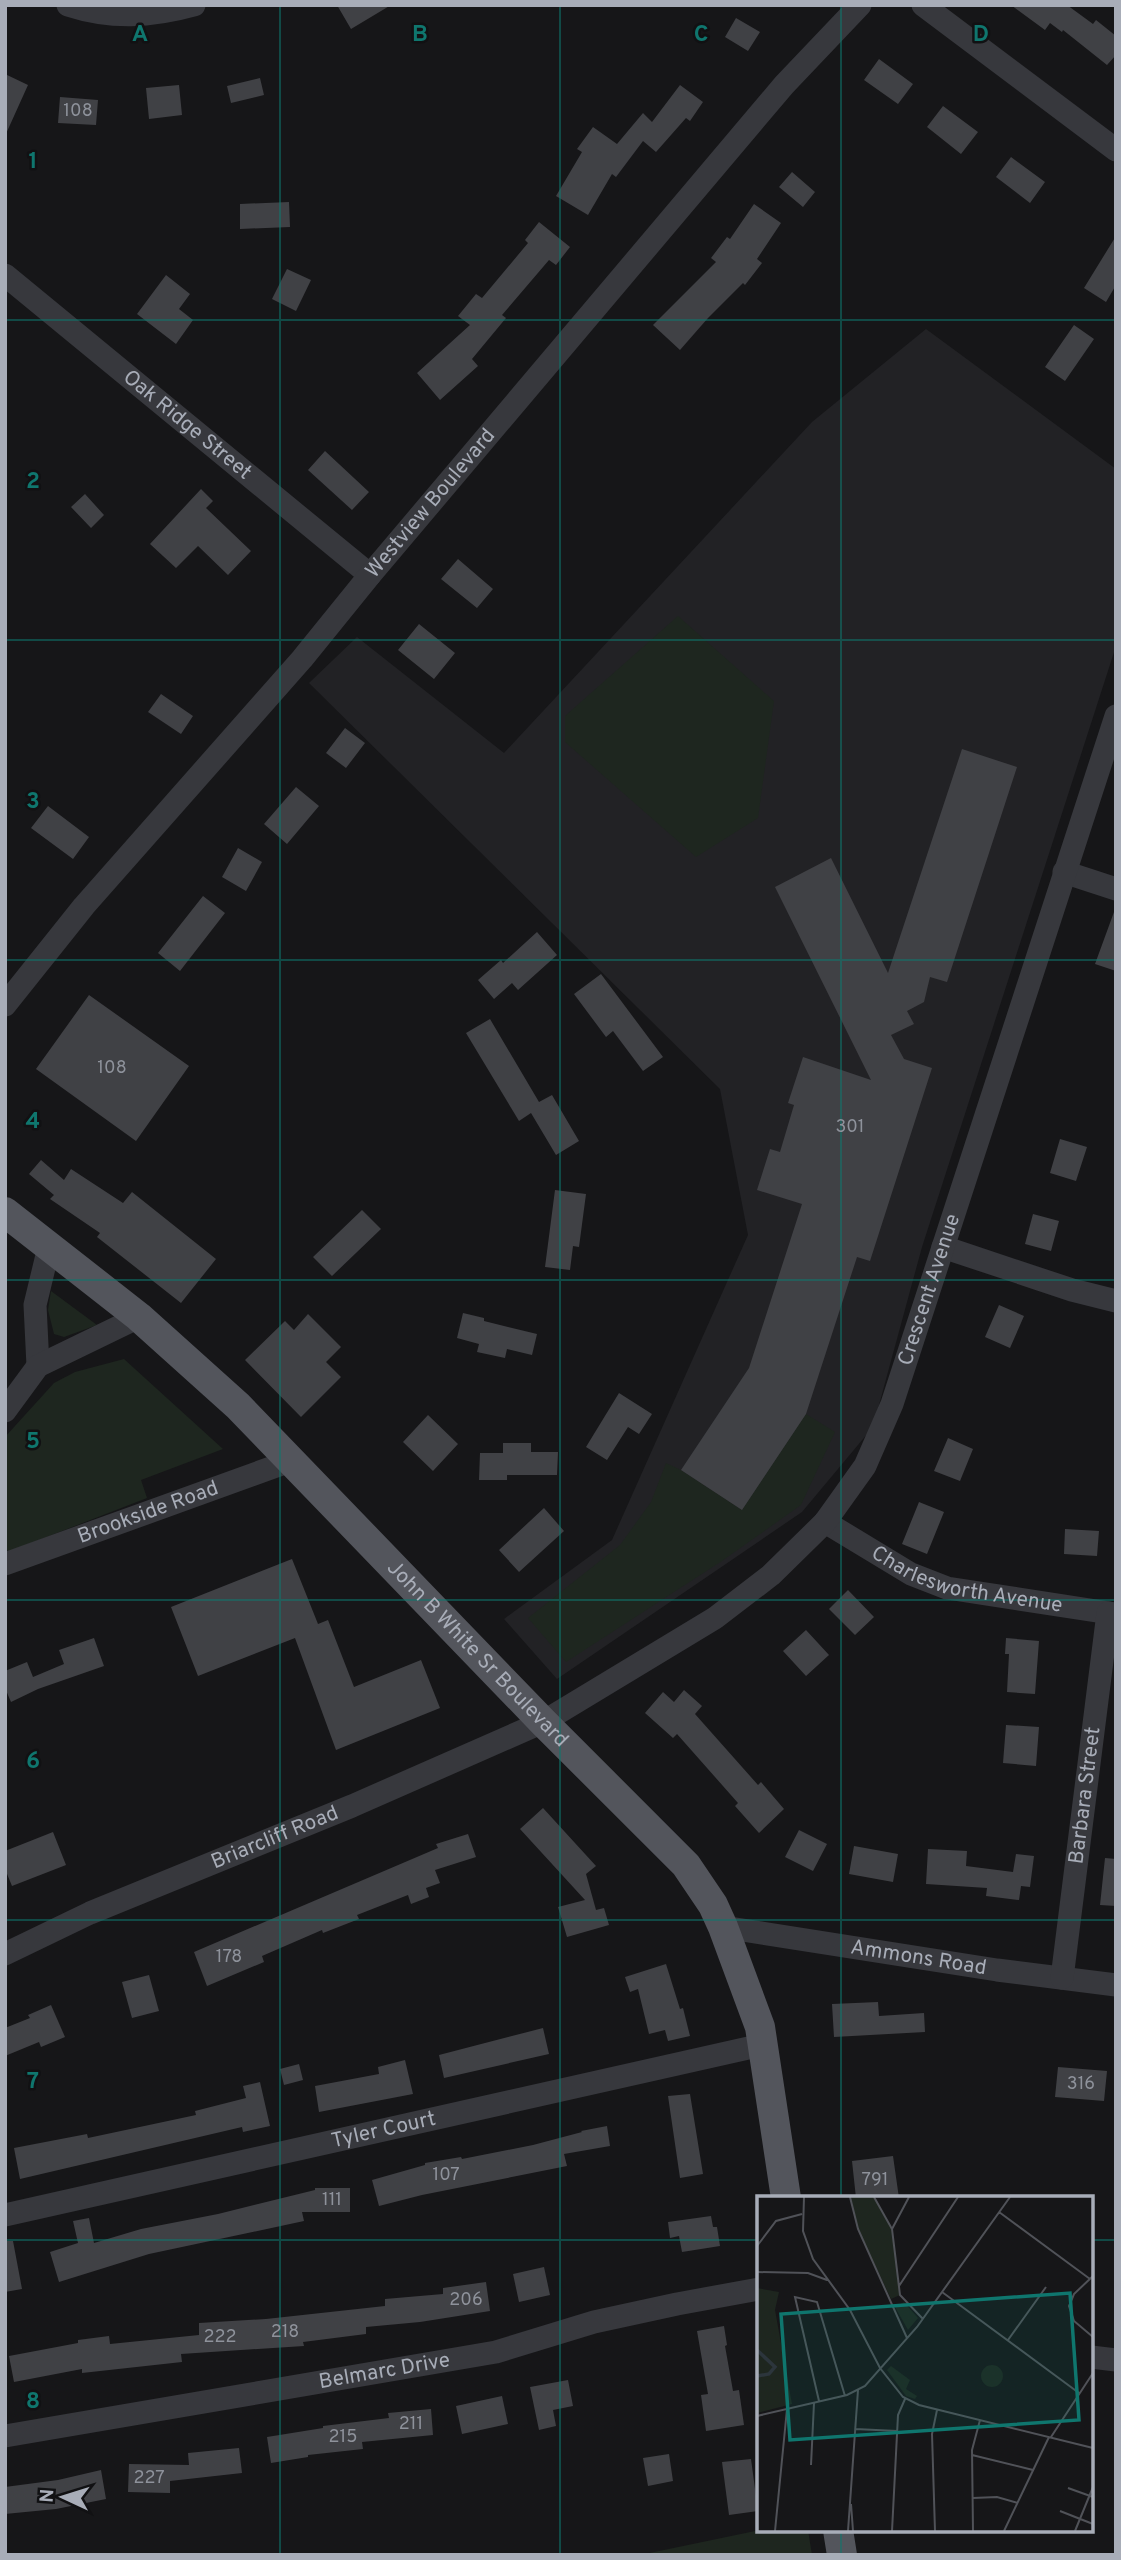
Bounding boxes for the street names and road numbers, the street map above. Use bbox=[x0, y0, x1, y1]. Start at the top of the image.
street label: Oak Ridge Street bbox=[117, 364, 257, 486]
street label: Westview Boulevard bbox=[360, 423, 501, 584]
street label: Crescent Avenue bbox=[892, 1210, 967, 1369]
street label: Brookside Road bbox=[74, 1475, 222, 1550]
street label: Charlesworth Avenue bbox=[866, 1539, 1064, 1619]
street label: John B White Sr Boulevard bbox=[381, 1555, 574, 1753]
street label: Barbara Street bbox=[1063, 1725, 1107, 1866]
street label: Briarcliff Road bbox=[207, 1799, 343, 1876]
street label: Ammons Road bbox=[849, 1934, 989, 1982]
street label: Tyler Court bbox=[329, 2105, 438, 2155]
street label: Belmarc Drive bbox=[317, 2347, 452, 2396]

